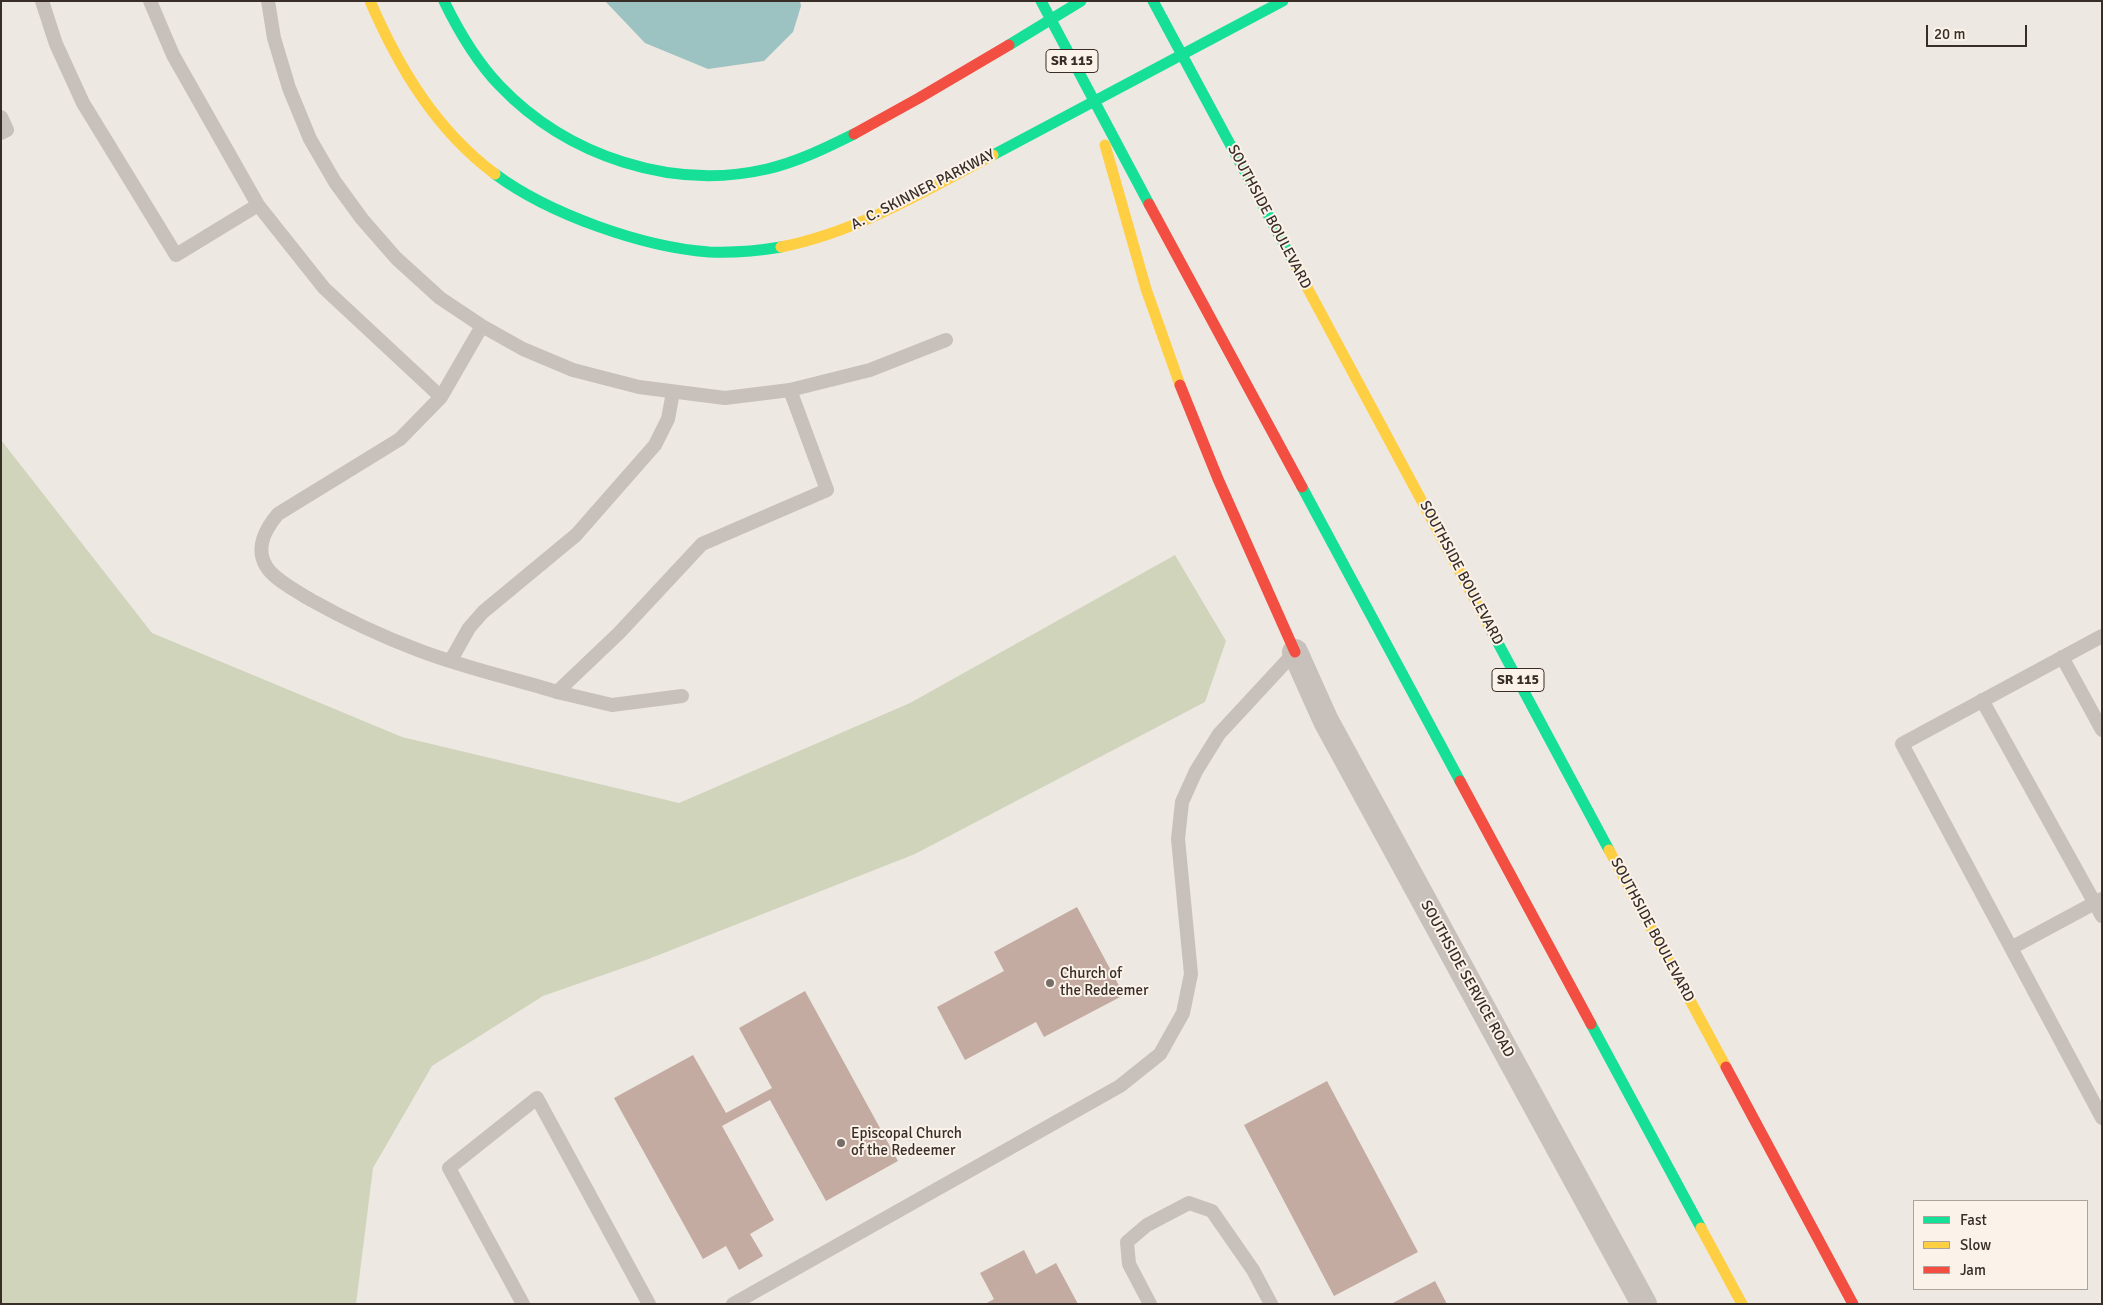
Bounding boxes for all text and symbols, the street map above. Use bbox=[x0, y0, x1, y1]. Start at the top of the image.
scale bar bbox=[1928, 15, 2029, 47]
text: 20 m bbox=[1934, 25, 1965, 43]
road number: SR 115 bbox=[1046, 49, 1098, 72]
street label: SOUTHSIDE BOULEVARD bbox=[1223, 142, 1315, 292]
street label: A. C. SKINNER PARKWAY bbox=[848, 146, 998, 234]
street label: SOUTHSIDE BOULEVARD bbox=[1415, 498, 1507, 648]
road number: SR 115 bbox=[1492, 668, 1544, 692]
street label: SOUTHSIDE BOULEVARD bbox=[1606, 855, 1698, 1005]
street label: SOUTHSIDE SERVICE ROAD bbox=[1416, 897, 1518, 1061]
place label: Church of the Redeemer bbox=[1060, 965, 1148, 1000]
marker: Church of the Redeemer bbox=[1044, 977, 1056, 989]
place label: Episcopal Church of the Redeemer bbox=[851, 1125, 962, 1160]
marker: Episcopal Church of the Redeemer bbox=[835, 1137, 847, 1149]
legend bbox=[1913, 1200, 2088, 1290]
text: Fast bbox=[1960, 1211, 1987, 1229]
text: Slow bbox=[1960, 1236, 1991, 1254]
text: Jam bbox=[1960, 1261, 1986, 1279]

